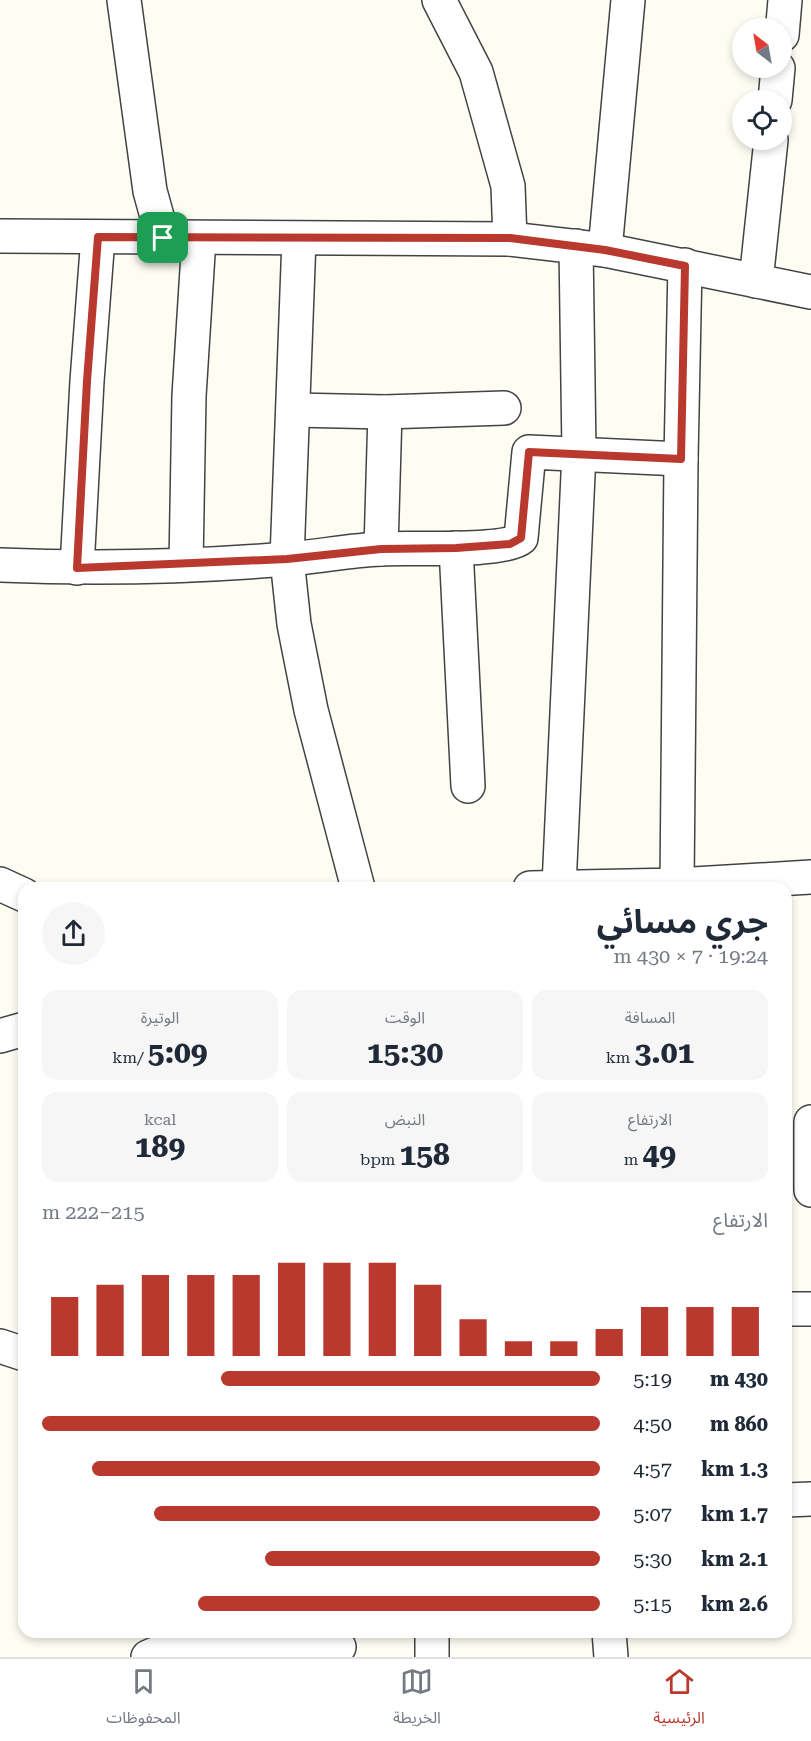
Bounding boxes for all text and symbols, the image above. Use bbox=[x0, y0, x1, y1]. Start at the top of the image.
north arrow bbox=[732, 18, 792, 78]
map controls bbox=[732, 18, 792, 150]
button: locate bbox=[732, 90, 792, 150]
pin bbox=[137, 212, 188, 263]
icon: arrive bbox=[146, 221, 179, 254]
button: share bbox=[42, 902, 105, 965]
text: جري مسائي bbox=[597, 902, 768, 941]
text: 19:24 · 7 × 430 m bbox=[613, 944, 768, 968]
text: الوتيرة bbox=[141, 1008, 179, 1027]
text: الوقت bbox=[385, 1008, 425, 1027]
text: المسافة bbox=[625, 1008, 675, 1027]
text: 5:09 bbox=[148, 1035, 208, 1070]
text: 15:30 bbox=[367, 1035, 443, 1070]
text: 3.01 bbox=[634, 1035, 694, 1070]
text: /km bbox=[112, 1048, 148, 1067]
text: km bbox=[606, 1048, 634, 1067]
text: kcal bbox=[144, 1110, 176, 1129]
text: النبض bbox=[385, 1110, 425, 1129]
text: الارتفاع bbox=[628, 1110, 672, 1129]
text: 189 bbox=[135, 1129, 185, 1164]
text: 158 bbox=[400, 1137, 450, 1172]
text: 49 bbox=[643, 1137, 676, 1172]
text: bpm bbox=[360, 1150, 400, 1169]
text: m bbox=[624, 1150, 643, 1169]
text: 215–222 m bbox=[42, 1200, 145, 1224]
text: الارتفاع bbox=[713, 1208, 768, 1232]
text: 5:19 bbox=[633, 1367, 672, 1391]
text: 430 m bbox=[710, 1367, 768, 1391]
text: 4:50 bbox=[633, 1412, 672, 1436]
text: 860 m bbox=[710, 1412, 768, 1436]
text: 4:57 bbox=[633, 1457, 672, 1481]
text: 1.3 km bbox=[701, 1457, 768, 1481]
text: 5:07 bbox=[633, 1502, 672, 1526]
text: 1.7 km bbox=[701, 1502, 768, 1526]
text: 5:30 bbox=[633, 1547, 672, 1571]
text: 2.1 km bbox=[701, 1547, 768, 1571]
text: 5:15 bbox=[633, 1592, 672, 1616]
text: 2.6 km bbox=[701, 1592, 768, 1616]
tab: المحفوظات bbox=[106, 1665, 181, 1735]
tab: الخريطة bbox=[393, 1665, 441, 1735]
tab: الرئيسية bbox=[653, 1665, 705, 1735]

